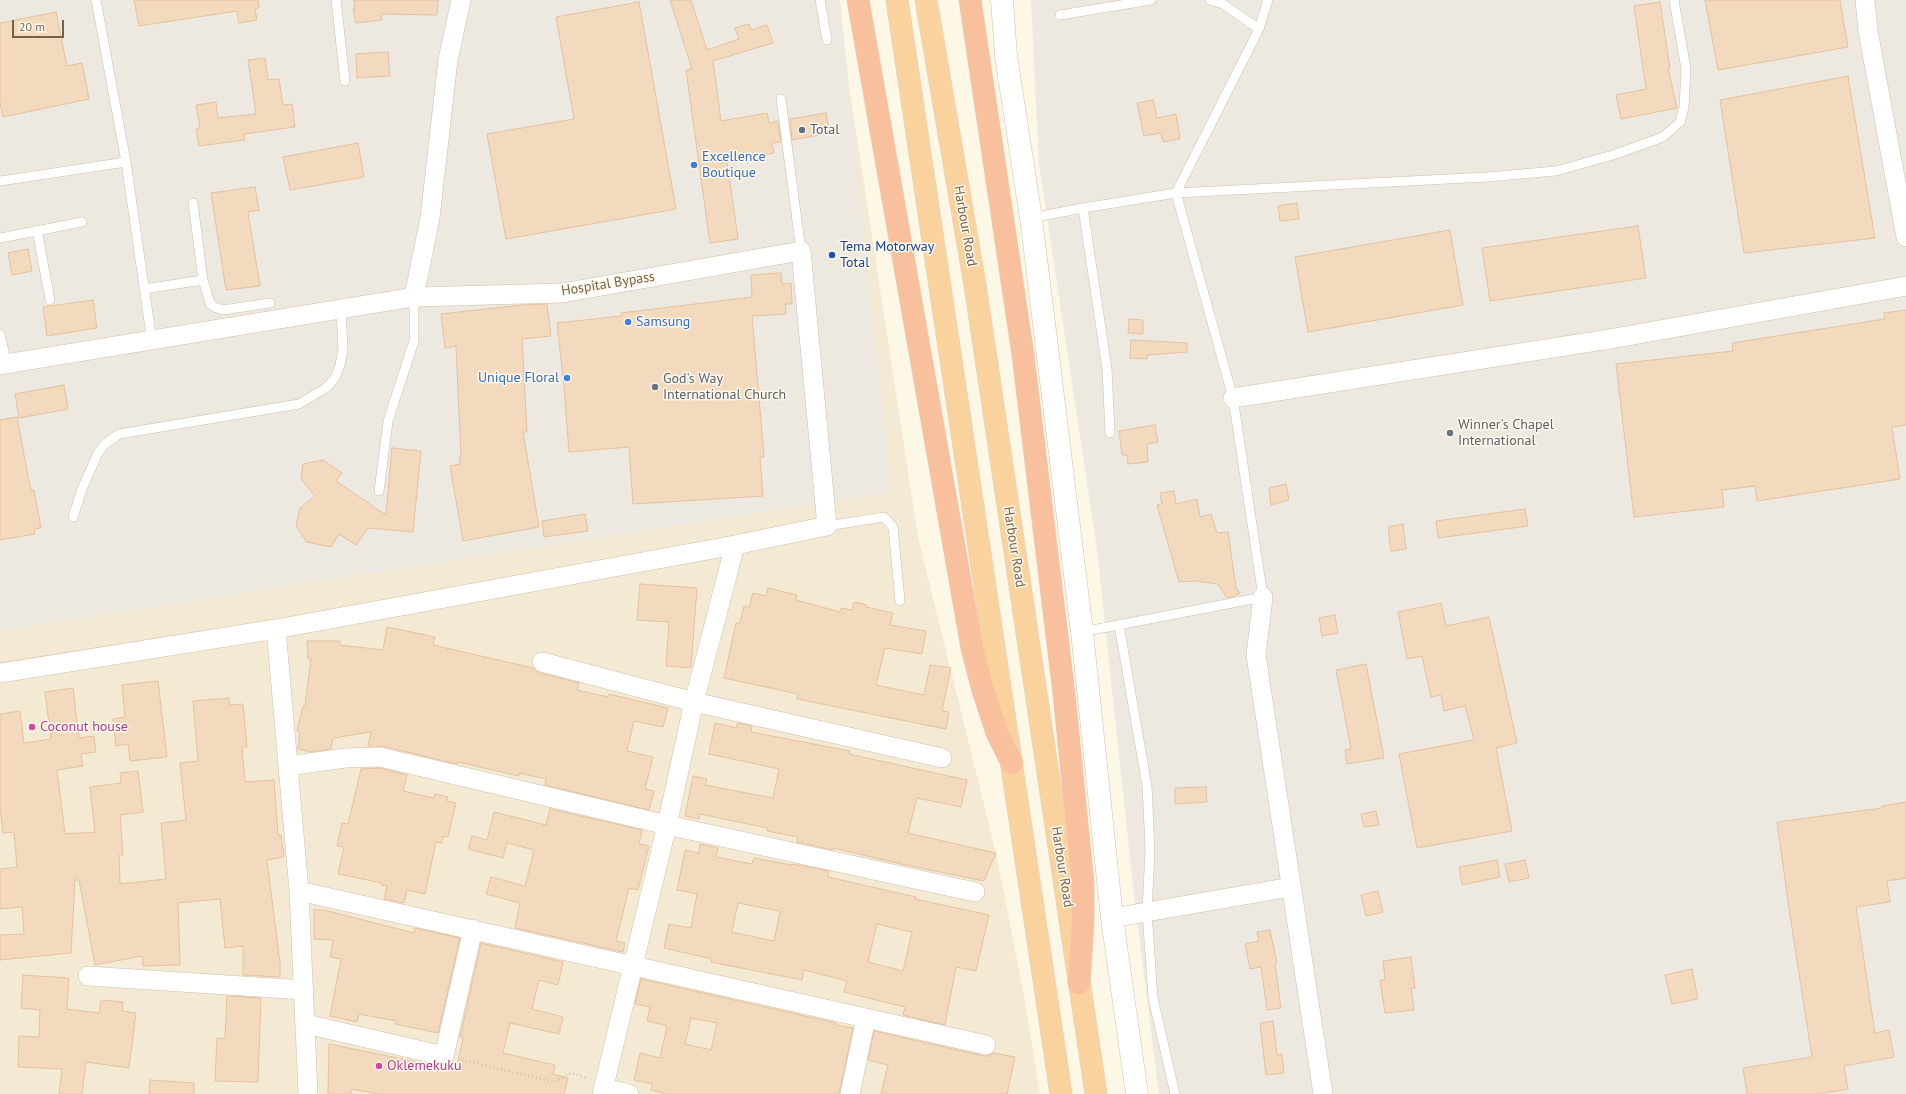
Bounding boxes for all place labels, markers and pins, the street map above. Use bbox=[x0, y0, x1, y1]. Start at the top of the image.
place label: Total bbox=[810, 122, 839, 138]
marker: Total bbox=[797, 125, 807, 135]
place label: Excellence Boutique bbox=[702, 149, 766, 182]
marker: Excellence Boutique bbox=[689, 160, 699, 170]
place label: Tema Motorway Total bbox=[840, 239, 934, 272]
marker: Tema Motorway Total bbox=[827, 250, 837, 260]
place label: Samsung bbox=[636, 314, 690, 330]
marker: Samsung bbox=[623, 317, 633, 327]
place label: Unique Floral bbox=[478, 370, 559, 386]
place label: God's Way International Church bbox=[663, 371, 786, 404]
marker: Unique Floral bbox=[562, 373, 572, 383]
marker: God's Way International Church bbox=[650, 382, 660, 392]
place label: Winner's Chapel International bbox=[1458, 417, 1554, 450]
marker: Winner's Chapel International bbox=[1445, 428, 1455, 438]
place label: Coconut house bbox=[40, 719, 128, 735]
marker: Coconut house bbox=[27, 722, 37, 732]
place label: Oklemekuku bbox=[387, 1058, 461, 1074]
marker: Oklemekuku bbox=[374, 1061, 384, 1071]

